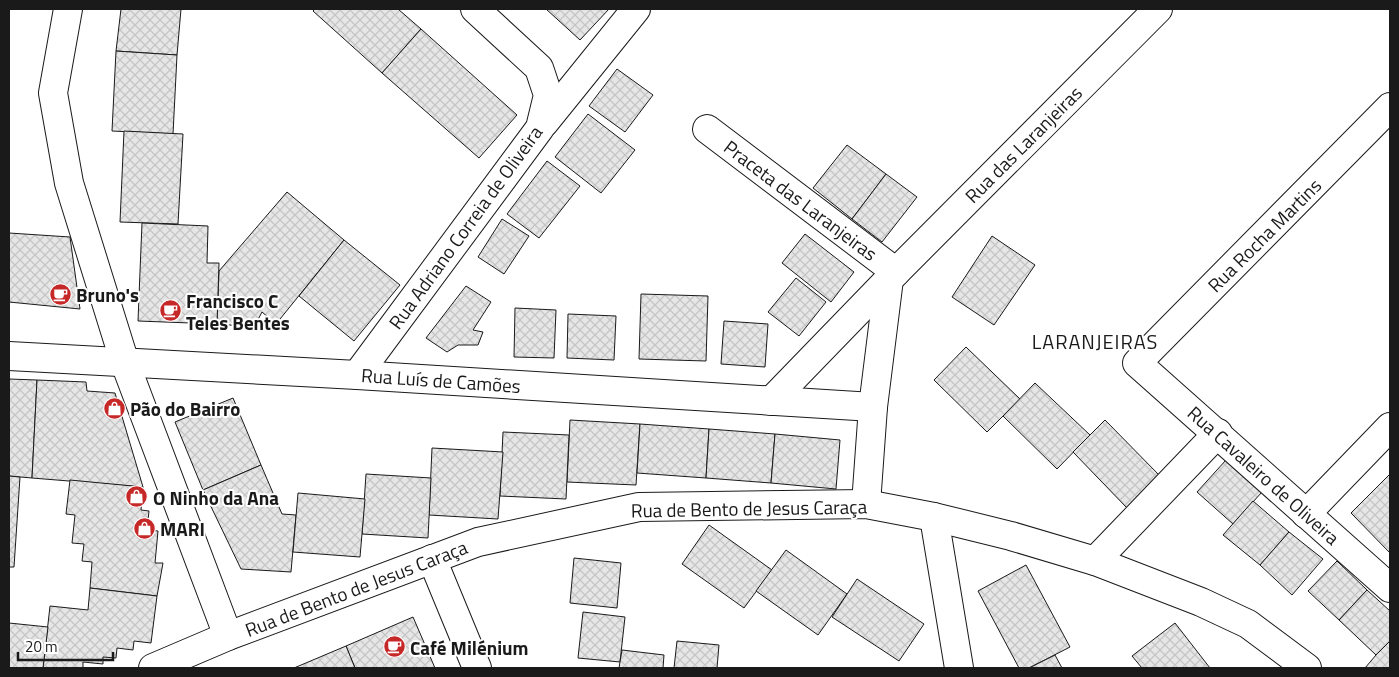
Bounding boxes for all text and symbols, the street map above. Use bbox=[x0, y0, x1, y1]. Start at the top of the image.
street label: Rua das Laranjeiras bbox=[958, 79, 1088, 209]
street label: Rua Adriano Correia de Oliveira bbox=[381, 119, 549, 335]
street label: Praceta das Laranjeiras bbox=[718, 133, 884, 268]
street label: Rua Rocha Martins bbox=[1200, 171, 1328, 299]
place label: Bruno's bbox=[76, 280, 139, 309]
cafe icon: Bruno's bbox=[48, 282, 72, 306]
place label: Francisco C Teles Bentes bbox=[186, 286, 290, 337]
cafe icon: Francisco C Teles Bentes bbox=[158, 299, 182, 323]
district label: LARANJEIRAS bbox=[1032, 326, 1158, 357]
street label: Rua Luís de Camões bbox=[360, 360, 522, 400]
place label: Pão do Bairro bbox=[130, 394, 240, 423]
shop icon: Pão do Bairro bbox=[102, 396, 126, 420]
street label: Rua Cavaleiro de Oliveira bbox=[1181, 399, 1347, 552]
place label: O Ninho da Ana bbox=[153, 483, 279, 512]
shop icon: O Ninho da Ana bbox=[125, 485, 149, 509]
street label: Rua de Bento de Jesus Caraça bbox=[631, 491, 868, 525]
place label: MARI bbox=[160, 514, 205, 543]
shop icon: MARI bbox=[132, 516, 156, 540]
street label: Rua de Bento de Jesus Caraça bbox=[241, 532, 472, 644]
scale bar bbox=[18, 630, 112, 662]
place label: Café Milénium bbox=[410, 633, 528, 662]
text: 20 m bbox=[25, 635, 58, 658]
cafe icon: Café Milénium bbox=[382, 635, 406, 659]

